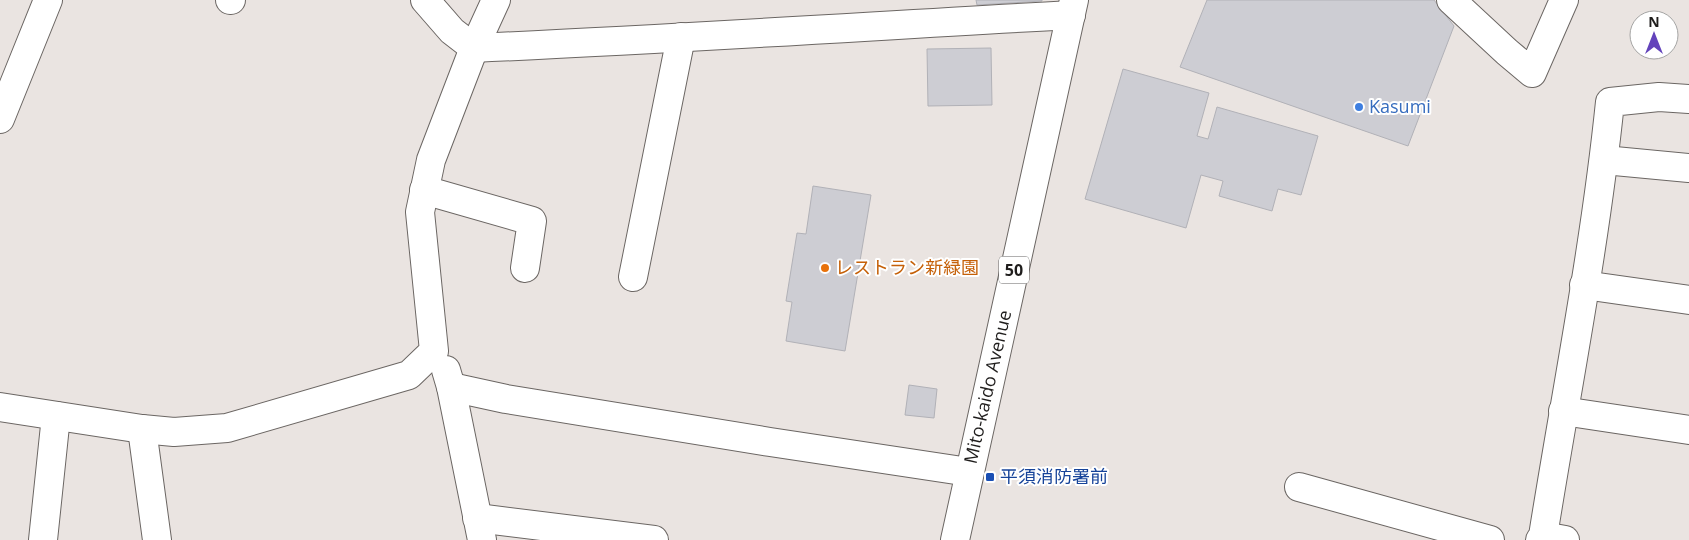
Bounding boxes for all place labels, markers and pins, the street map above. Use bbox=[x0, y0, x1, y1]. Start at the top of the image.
place label: Kasumi bbox=[1369, 94, 1431, 118]
marker: Kasumi bbox=[1353, 101, 1365, 113]
place label: レストラン新緑園 bbox=[835, 255, 979, 279]
marker: レストラン新緑園 bbox=[819, 262, 831, 274]
place label: 平須消防署前 bbox=[1000, 464, 1108, 488]
marker: 平須消防署前 bbox=[984, 471, 996, 483]

